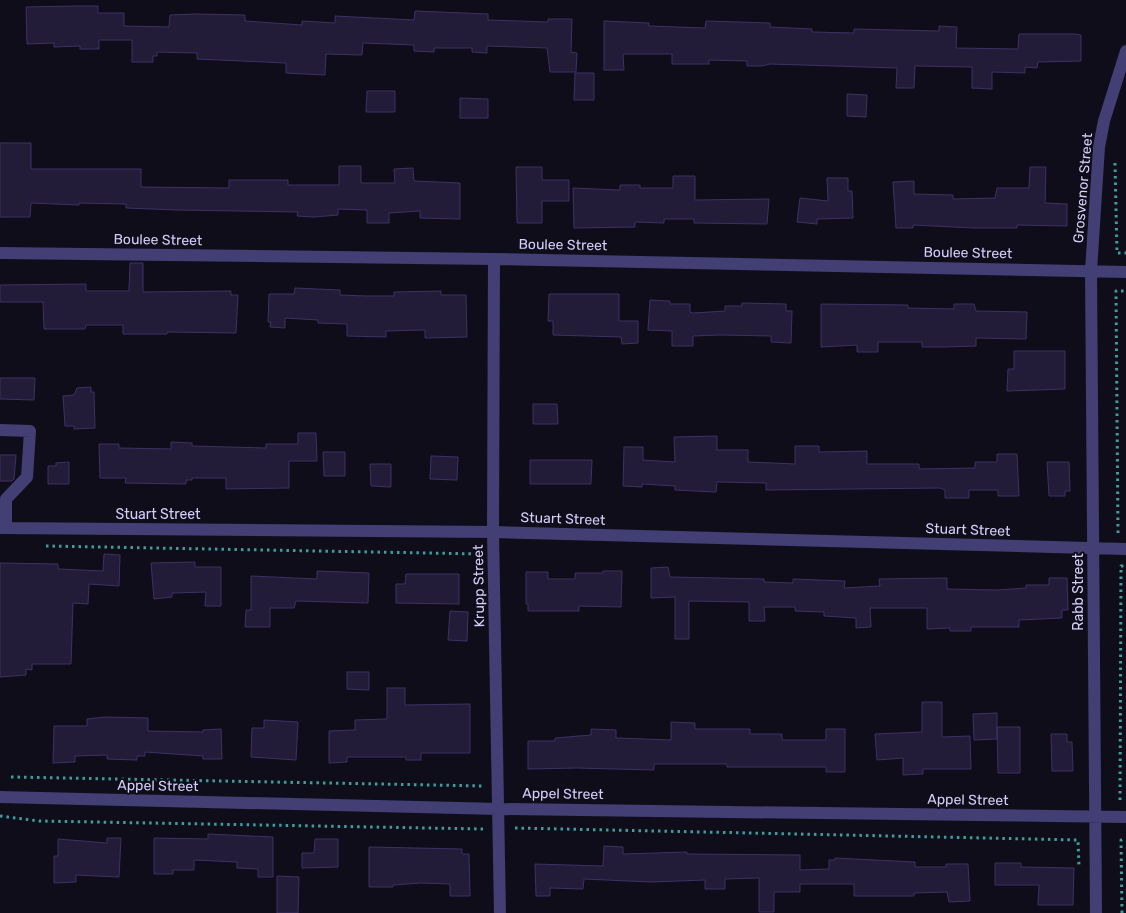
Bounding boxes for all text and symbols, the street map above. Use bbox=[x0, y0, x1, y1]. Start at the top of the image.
street label: Grosvenor Street bbox=[1070, 132, 1096, 244]
street label: Boulee Street bbox=[113, 231, 203, 249]
street label: Boulee Street bbox=[518, 236, 608, 254]
street label: Boulee Street bbox=[923, 244, 1013, 262]
street label: Stuart Street bbox=[115, 506, 201, 523]
street label: Stuart Street bbox=[520, 509, 606, 529]
street label: Stuart Street bbox=[925, 520, 1011, 540]
street label: Krupp Street bbox=[470, 544, 488, 628]
street label: Rabb Street bbox=[1070, 553, 1087, 631]
street label: Appel Street bbox=[117, 777, 199, 795]
street label: Appel Street bbox=[522, 785, 604, 803]
street label: Appel Street bbox=[927, 791, 1009, 809]

